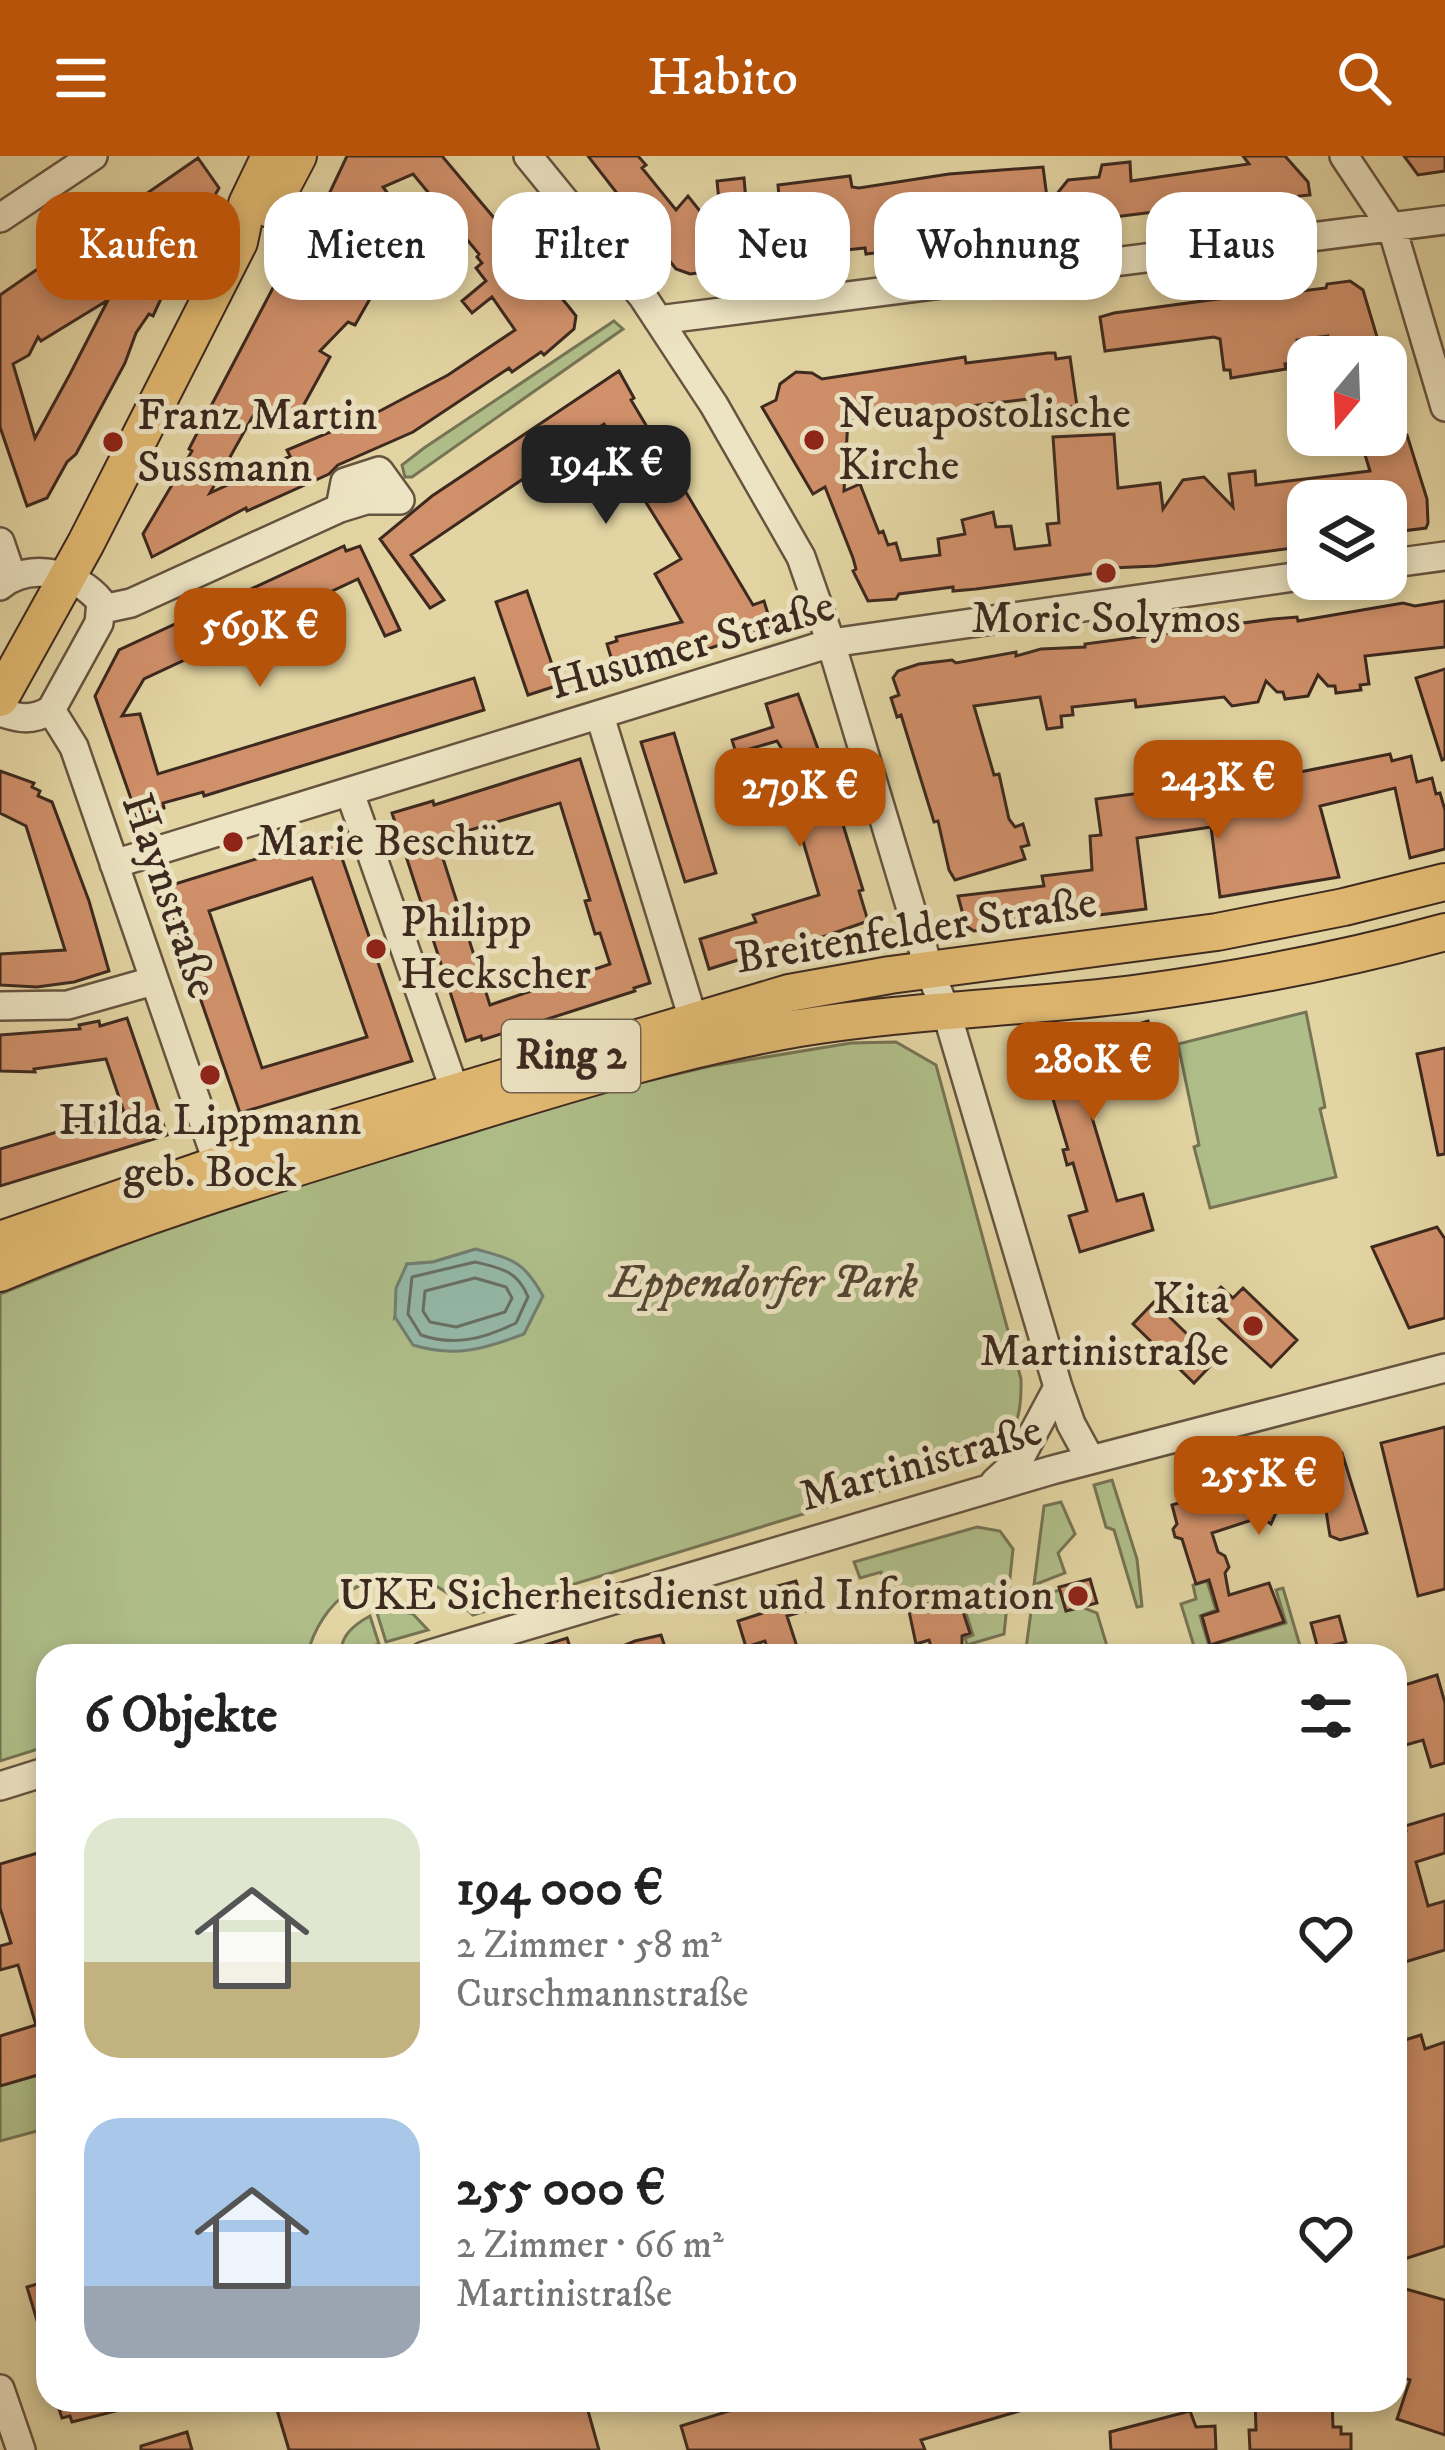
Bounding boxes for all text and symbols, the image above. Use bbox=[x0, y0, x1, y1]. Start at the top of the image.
icon: menu bbox=[48, 45, 114, 111]
text: Habito bbox=[647, 45, 798, 112]
icon: search bbox=[1331, 45, 1397, 111]
chip: Kaufen bbox=[36, 192, 240, 300]
chip: Mieten bbox=[264, 192, 468, 300]
chip: Filter bbox=[492, 192, 671, 300]
chip: Neu bbox=[695, 192, 850, 300]
chip: Wohnung bbox=[874, 192, 1122, 300]
chip: Haus bbox=[1146, 192, 1317, 300]
north arrow bbox=[1287, 336, 1407, 456]
map controls bbox=[1287, 336, 1407, 600]
place label: Neuapostolische Kirche bbox=[838, 386, 1131, 494]
place label: Franz Martin Sussmann bbox=[137, 388, 377, 496]
pin: 194K € bbox=[508, 425, 704, 527]
marker: Neuapostolische Kirche bbox=[801, 427, 827, 453]
marker: Franz Martin Sussmann bbox=[100, 429, 126, 455]
text: 194K € bbox=[549, 439, 663, 488]
button: layers bbox=[1287, 480, 1407, 600]
marker: Moric Solymos bbox=[1093, 560, 1119, 586]
street label: Husumer Straße bbox=[543, 579, 841, 713]
pin: 569K € bbox=[162, 588, 358, 690]
place label: Moric Solymos bbox=[971, 591, 1241, 647]
text: 569K € bbox=[201, 602, 319, 651]
pin: 243K € bbox=[1120, 740, 1316, 842]
pin: 279K € bbox=[702, 748, 898, 850]
text: 243K € bbox=[1161, 754, 1275, 803]
text: 279K € bbox=[742, 762, 858, 811]
street label: Haynstraße bbox=[108, 786, 230, 1006]
place label: Marie Beschütz bbox=[257, 814, 534, 870]
marker: Marie Beschütz bbox=[220, 829, 246, 855]
street label: Breitenfelder Straße bbox=[731, 875, 1101, 987]
place label: Philipp Heckscher bbox=[400, 895, 591, 1003]
marker: Philipp Heckscher bbox=[363, 936, 389, 962]
road number: Ring 2 bbox=[502, 1020, 640, 1092]
pin: 280K € bbox=[995, 1022, 1191, 1124]
text: 280K € bbox=[1034, 1036, 1152, 1085]
marker: Hilda Lippmann geb. Bock bbox=[197, 1062, 223, 1088]
place label: Hilda Lippmann geb. Bock bbox=[58, 1093, 362, 1201]
park label: Eppendorfer Park bbox=[607, 1256, 918, 1312]
place label: Kita Martinistraße bbox=[980, 1272, 1229, 1380]
marker: Kita Martinistraße bbox=[1240, 1313, 1266, 1339]
street label: Martinistraße bbox=[793, 1403, 1049, 1525]
pin: 255K € bbox=[1161, 1436, 1357, 1538]
text: 255K € bbox=[1201, 1450, 1317, 1499]
place label: UKE Sicherheitsdienst und Information bbox=[338, 1568, 1054, 1624]
marker: UKE Sicherheitsdienst und Information bbox=[1065, 1583, 1091, 1609]
icon: filters bbox=[1293, 1683, 1359, 1749]
text: 6 Objekte bbox=[84, 1684, 277, 1748]
text: 194 000 € bbox=[456, 1857, 663, 1921]
icon: home bbox=[180, 1866, 324, 2010]
icon: heart bbox=[1293, 1905, 1359, 1971]
text: 2 Zimmer · 58 m² bbox=[456, 1921, 722, 1970]
text: Curschmannstraße bbox=[456, 1970, 749, 2019]
text: 255 000 € bbox=[456, 2157, 666, 2221]
icon: home bbox=[180, 2166, 324, 2310]
icon: heart bbox=[1293, 2205, 1359, 2271]
text: 2 Zimmer · 66 m² bbox=[456, 2221, 724, 2270]
text: Martinistraße bbox=[456, 2270, 672, 2319]

